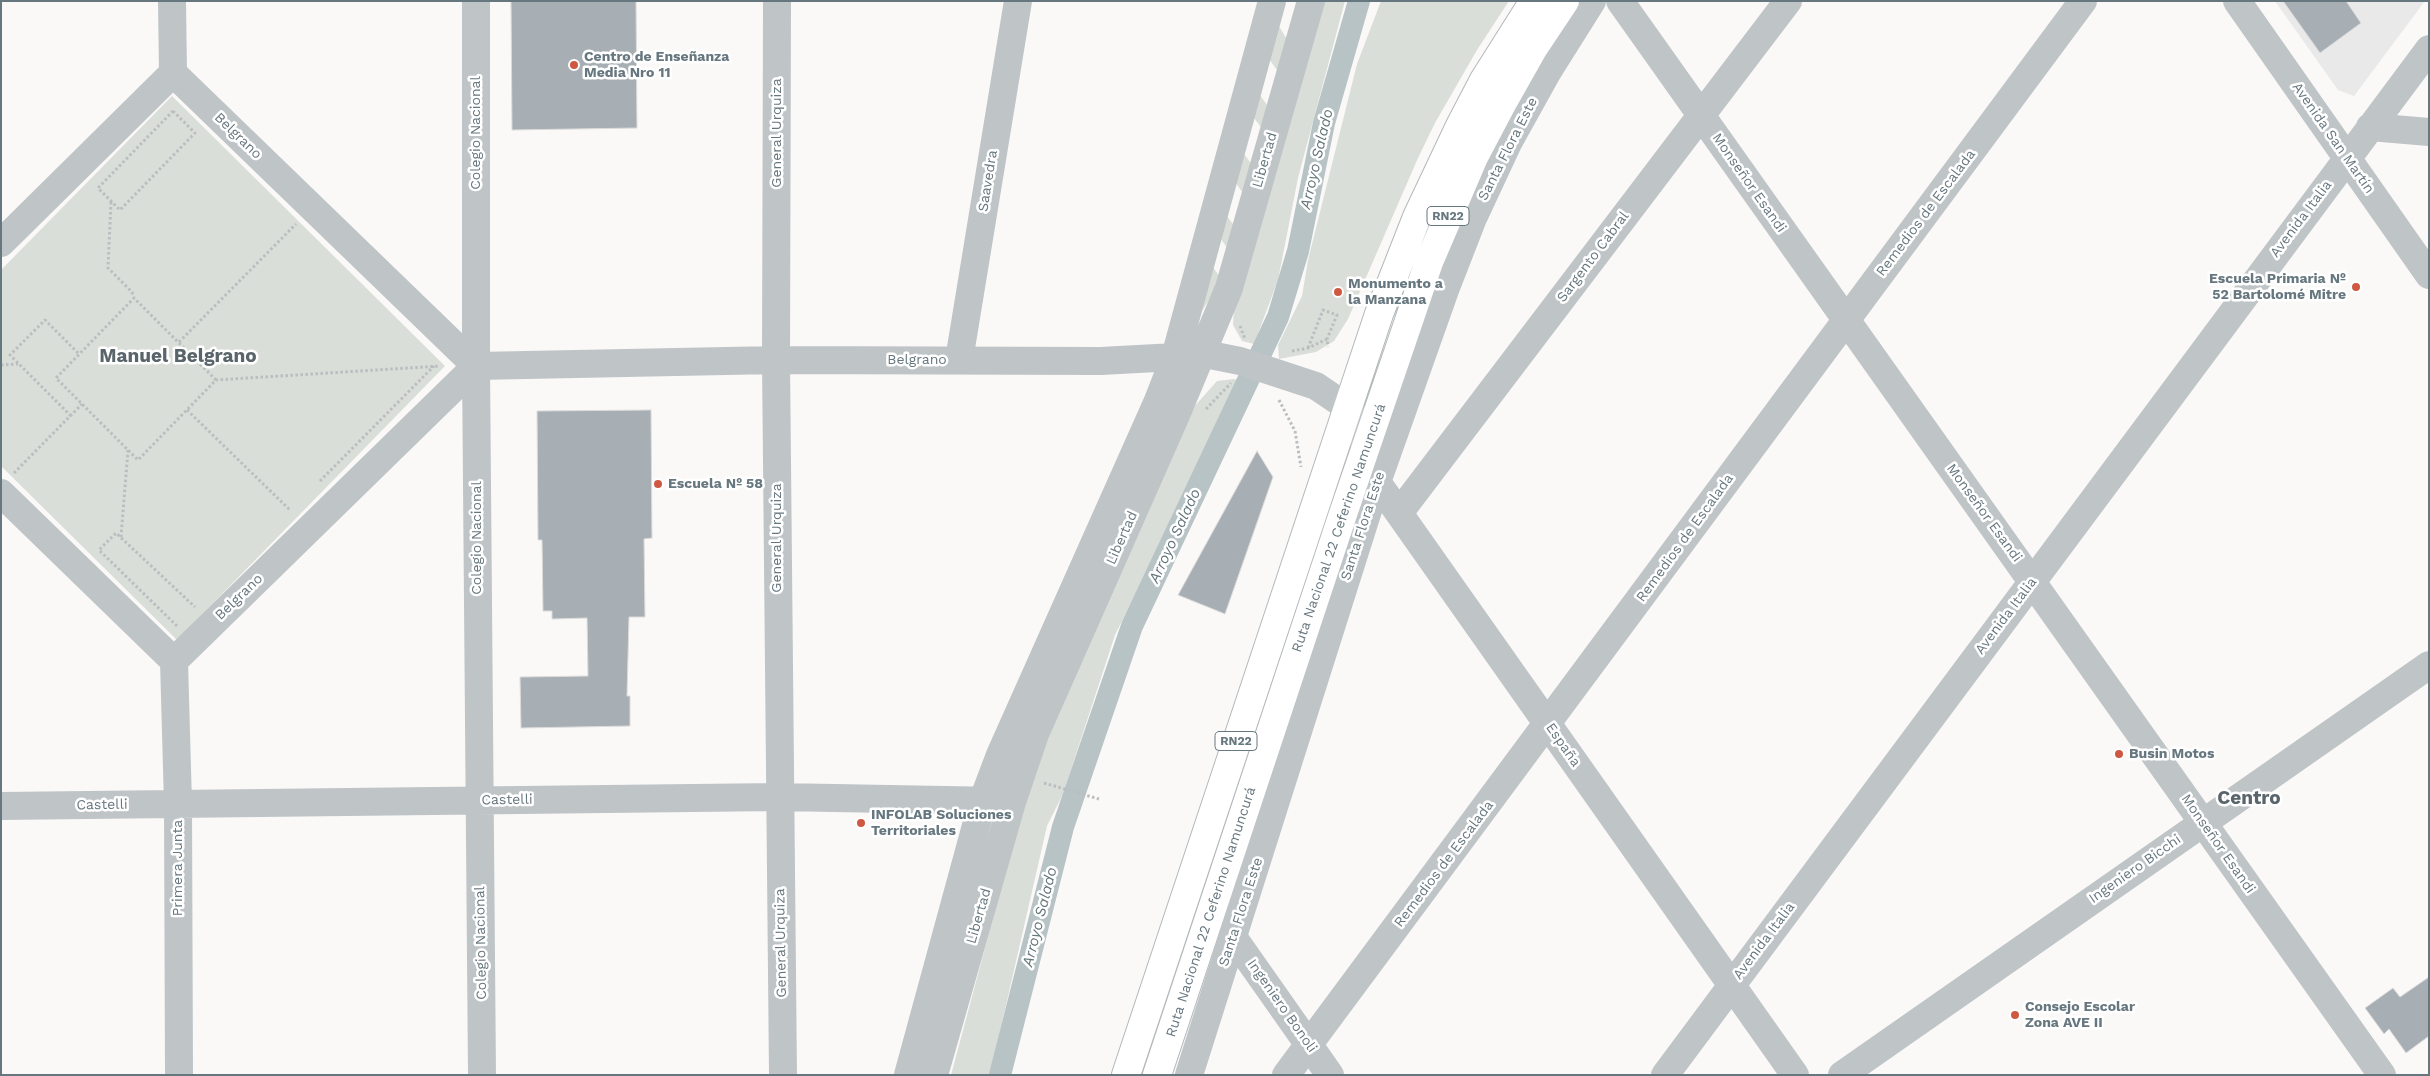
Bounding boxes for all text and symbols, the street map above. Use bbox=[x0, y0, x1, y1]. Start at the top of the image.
place label: Centro de Enseñanza Media Nro 11 bbox=[584, 49, 729, 82]
marker: Centro de Enseñanza Media Nro 11 bbox=[568, 59, 580, 71]
street label: Colegio Nacional bbox=[468, 76, 484, 190]
street label: General Urquiza bbox=[769, 78, 785, 188]
street label: Avenida San Martín bbox=[2288, 79, 2378, 197]
street label: Santa Flora Este bbox=[1475, 95, 1541, 203]
water label: Arroyo Salado bbox=[1297, 107, 1337, 211]
street label: Belgrano bbox=[211, 109, 265, 163]
street label: Libertad bbox=[1249, 130, 1281, 190]
street label: Monseñor Esandi bbox=[1708, 130, 1790, 236]
street label: Remedios de Escalada bbox=[1873, 146, 1979, 280]
street label: Saavedra bbox=[975, 149, 1001, 213]
street label: Avenida Italia bbox=[2267, 177, 2335, 261]
road number: RN22 bbox=[1427, 207, 1469, 226]
street label: Sargento Cabral bbox=[1553, 208, 1633, 306]
place label: Escuela Primaria Nº 52 Bartolomé Mitre bbox=[2209, 271, 2346, 304]
place label: Monumento a la Manzana bbox=[1348, 276, 1443, 308]
marker: Escuela Primaria Nº 52 Bartolomé Mitre bbox=[2350, 281, 2362, 293]
marker: Monumento a la Manzana bbox=[1332, 286, 1344, 298]
district label: Manuel Belgrano bbox=[99, 345, 257, 367]
street label: Belgrano bbox=[887, 352, 947, 368]
street label: Ruta Nacional 22 Ceferino Namuncurá bbox=[1288, 401, 1390, 655]
street label: Monseñor Esandi bbox=[1943, 461, 2025, 565]
street label: Santa Flora Este bbox=[1337, 469, 1389, 583]
street label: Remedios de Escalada bbox=[1633, 471, 1737, 605]
place label: Escuela Nº 58 bbox=[668, 476, 763, 492]
marker: Escuela Nº 58 bbox=[652, 478, 664, 490]
street label: Colegio Nacional bbox=[469, 481, 485, 595]
street label: General Urquiza bbox=[769, 483, 785, 593]
water label: Arroyo Salado bbox=[1145, 486, 1205, 586]
street label: Libertad bbox=[1103, 509, 1141, 567]
street label: Belgrano bbox=[212, 570, 266, 624]
street label: Avenida Italia bbox=[1972, 574, 2040, 658]
street label: España bbox=[1542, 720, 1584, 770]
road number: RN22 bbox=[1215, 731, 1257, 750]
place label: Busin Motos bbox=[2129, 746, 2214, 762]
marker: Busin Motos bbox=[2113, 748, 2125, 760]
street label: Ruta Nacional 22 Ceferino Namuncurá bbox=[1163, 785, 1259, 1039]
district label: Centro bbox=[2217, 787, 2281, 809]
street label: Castelli bbox=[481, 791, 533, 809]
street label: Monseñor Esandi bbox=[2177, 791, 2259, 897]
street label: Castelli bbox=[76, 796, 128, 814]
street label: Remedios de Escalada bbox=[1391, 797, 1497, 931]
place label: INFOLAB Soluciones Territoriales bbox=[871, 807, 1011, 840]
marker: INFOLAB Soluciones Territoriales bbox=[855, 817, 867, 829]
street label: Primera Junta bbox=[170, 820, 186, 916]
street label: Ingeniero Bicchi bbox=[2086, 831, 2184, 907]
street label: Santa Flora Este bbox=[1215, 855, 1267, 969]
water label: Arroyo Salado bbox=[1019, 865, 1061, 969]
street label: Colegio Nacional bbox=[472, 886, 490, 1000]
street label: Libertad bbox=[963, 886, 995, 946]
street label: General Urquiza bbox=[772, 888, 790, 998]
street label: Avenida Italia bbox=[1730, 899, 1798, 983]
street label: Ingeniero Bonoli bbox=[1244, 956, 1320, 1056]
place label: Consejo Escolar Zona AVE II bbox=[2025, 999, 2135, 1032]
marker: Consejo Escolar Zona AVE II bbox=[2009, 1009, 2021, 1021]

